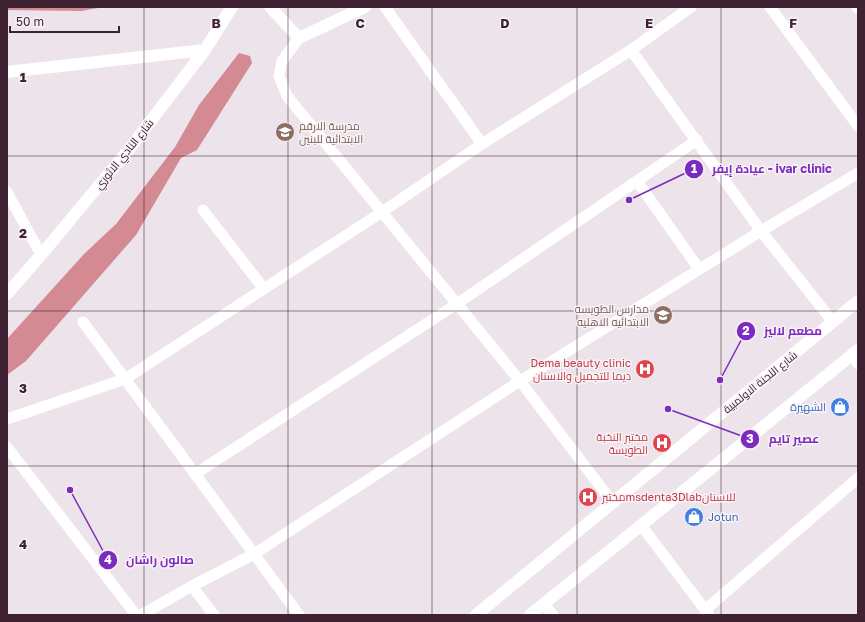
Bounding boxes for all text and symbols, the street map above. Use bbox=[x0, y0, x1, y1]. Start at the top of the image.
scale bar bbox=[10, 8, 119, 34]
text: 50 m bbox=[16, 14, 44, 29]
text: B bbox=[211, 15, 221, 31]
text: C bbox=[355, 15, 365, 31]
text: D bbox=[500, 15, 510, 31]
text: E bbox=[645, 15, 653, 31]
text: F bbox=[789, 15, 797, 31]
text: 1 bbox=[20, 69, 27, 85]
street label: شارع النادي الاثوري bbox=[91, 116, 158, 193]
place label: مدرسة الارقم الابتدائية للبنين bbox=[299, 119, 363, 146]
school or university icon: مدرسة الارقم الابتدائية للبنين bbox=[274, 121, 296, 143]
callout: عيادة إيفر - ivar clinic bbox=[684, 157, 840, 181]
text: 1 bbox=[691, 161, 697, 176]
text: عيادة إيفر - ivar clinic bbox=[711, 161, 832, 177]
text: 2 bbox=[19, 225, 27, 241]
place label: مدارس الطويسه الابتدائيه الاهليه bbox=[575, 302, 649, 328]
school or university icon: مدارس الطويسه الابتدائيه الاهليه bbox=[652, 304, 674, 326]
callout: مطعم لاليز bbox=[736, 319, 829, 343]
text: 2 bbox=[742, 323, 750, 338]
text: مطعم لاليز bbox=[763, 323, 822, 339]
street label: شارع اللجنة الاولمبية bbox=[720, 348, 801, 417]
place label: Dema beauty clinic ديما للتجميل والاسنان bbox=[531, 356, 631, 383]
hospital icon: Dema beauty clinic ديما للتجميل والاسنان bbox=[634, 358, 656, 380]
text: 3 bbox=[19, 380, 27, 396]
shop icon: الشهيرة bbox=[829, 396, 851, 418]
place label: الشهيرة bbox=[790, 400, 826, 414]
callout: عصير تايم bbox=[740, 427, 827, 451]
place label: مختبر النخبة الطويسة bbox=[596, 430, 648, 457]
text: 3 bbox=[746, 431, 754, 446]
text: عصير تايم bbox=[769, 431, 819, 447]
hospital icon: مختبر النخبة الطويسة bbox=[651, 432, 673, 454]
hospital icon: مختبرmsdenta3Dlabللاسنان bbox=[577, 486, 599, 508]
place label: مختبرmsdenta3Dlabللاسنان bbox=[601, 490, 735, 504]
shop icon: Jotun bbox=[683, 506, 705, 528]
place label: Jotun bbox=[708, 510, 739, 523]
text: 4 bbox=[19, 536, 27, 552]
callout: صالون راشان bbox=[98, 548, 202, 572]
text: 4 bbox=[104, 552, 112, 567]
text: صالون راشان bbox=[126, 552, 194, 568]

